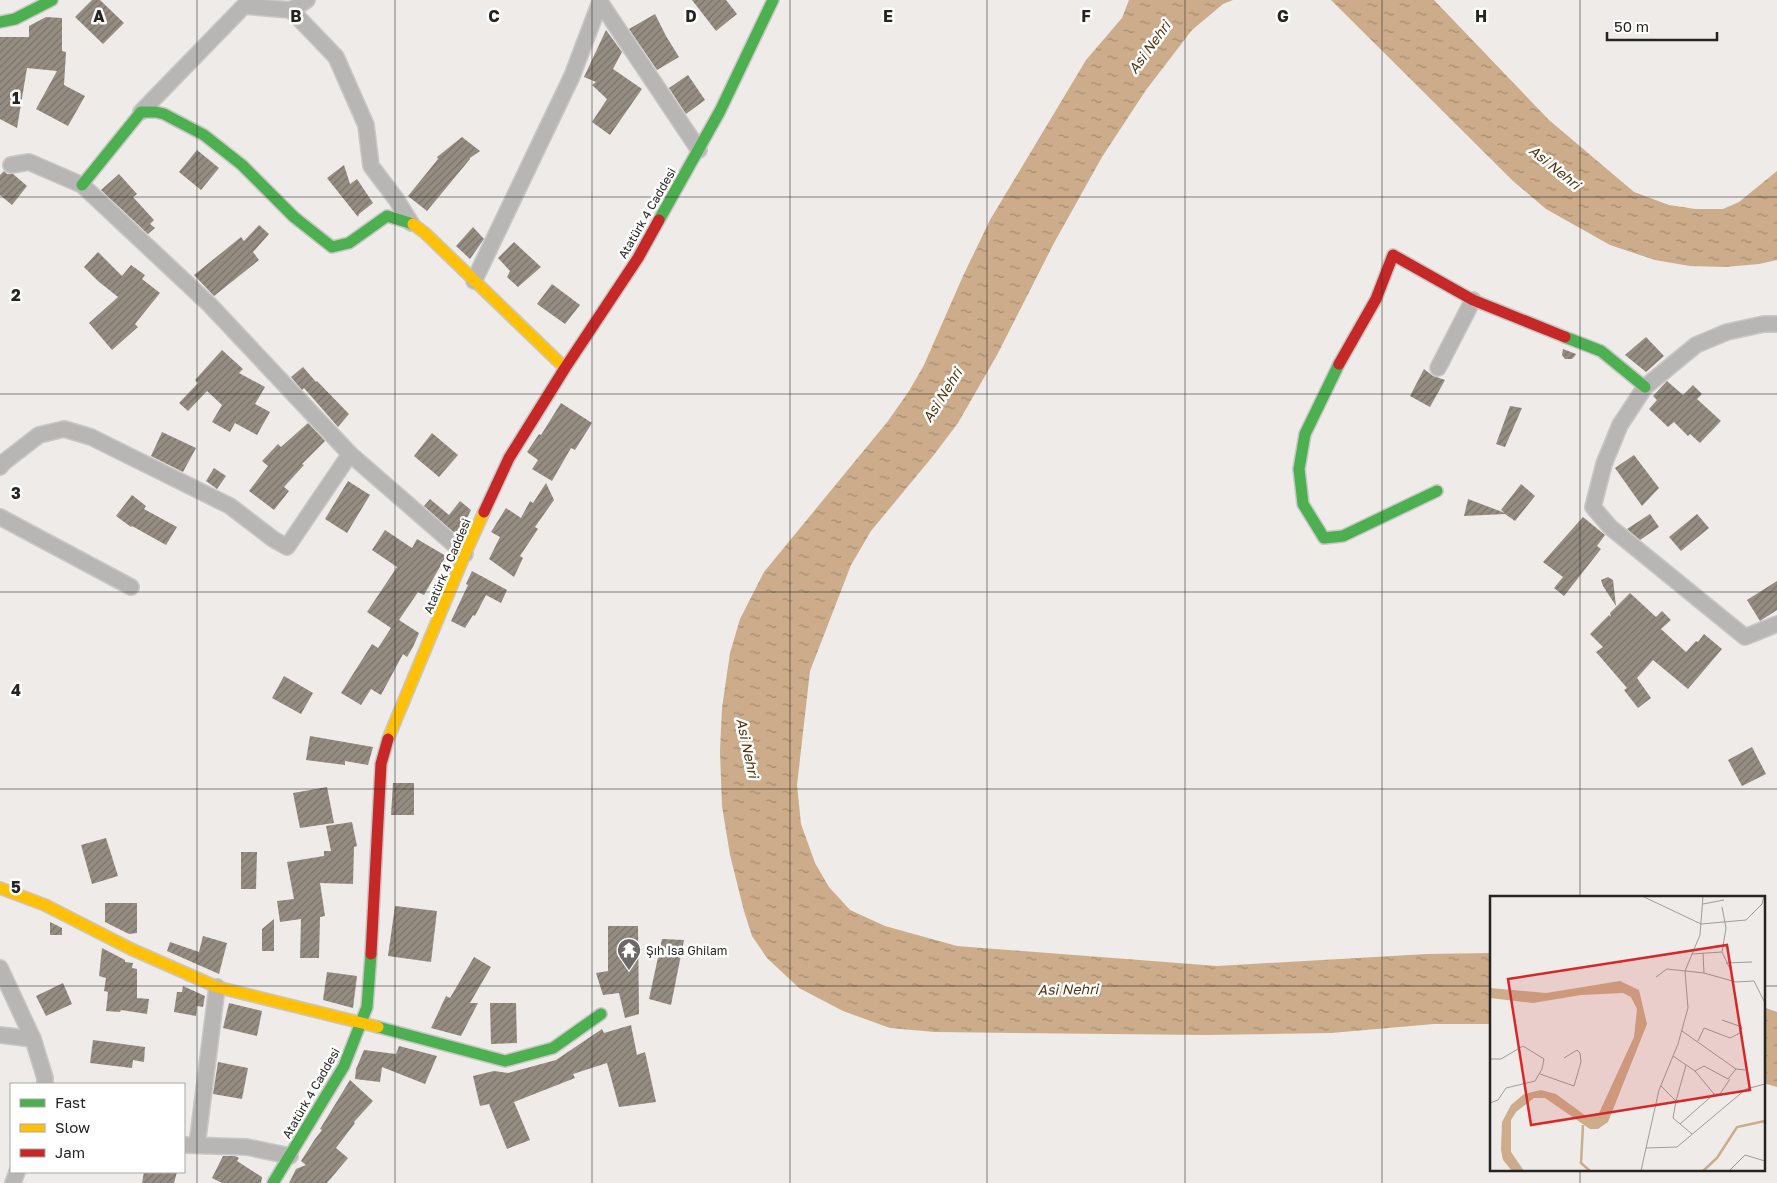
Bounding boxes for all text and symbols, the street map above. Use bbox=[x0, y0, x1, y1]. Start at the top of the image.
text: A bbox=[93, 6, 105, 26]
text: B bbox=[290, 6, 302, 26]
text: C bbox=[488, 6, 500, 26]
text: D bbox=[685, 6, 697, 26]
text: E bbox=[883, 6, 893, 26]
text: F bbox=[1081, 6, 1091, 26]
text: G bbox=[1277, 6, 1289, 26]
text: H bbox=[1475, 6, 1487, 26]
scale bar bbox=[1607, 10, 1717, 42]
water label: Asi Nehri bbox=[1124, 16, 1175, 77]
text: 50 m bbox=[1614, 17, 1649, 35]
text: 1 bbox=[12, 88, 20, 108]
water label: Asi Nehri bbox=[1526, 141, 1586, 194]
street label: Atatürk 4 Caddesi bbox=[615, 165, 679, 261]
text: 2 bbox=[11, 285, 21, 305]
water label: Asi Nehri bbox=[919, 363, 966, 425]
text: 3 bbox=[11, 483, 21, 503]
street label: Atatürk 4 Caddesi bbox=[420, 516, 474, 616]
text: 4 bbox=[11, 680, 21, 700]
water label: Asi Nehri bbox=[733, 717, 763, 782]
text: 5 bbox=[11, 877, 21, 897]
inset map bbox=[1490, 896, 1764, 1170]
temple icon: Şıh Isa Ghilam bbox=[616, 937, 642, 971]
place label: Şıh Isa Ghilam bbox=[646, 943, 727, 958]
water label: Asi Nehri bbox=[1038, 980, 1101, 998]
street label: Atatürk 4 Caddesi bbox=[279, 1045, 343, 1141]
legend bbox=[10, 1083, 185, 1173]
text: Fast bbox=[55, 1093, 86, 1111]
text: Slow bbox=[55, 1118, 90, 1136]
text: Jam bbox=[55, 1143, 85, 1161]

